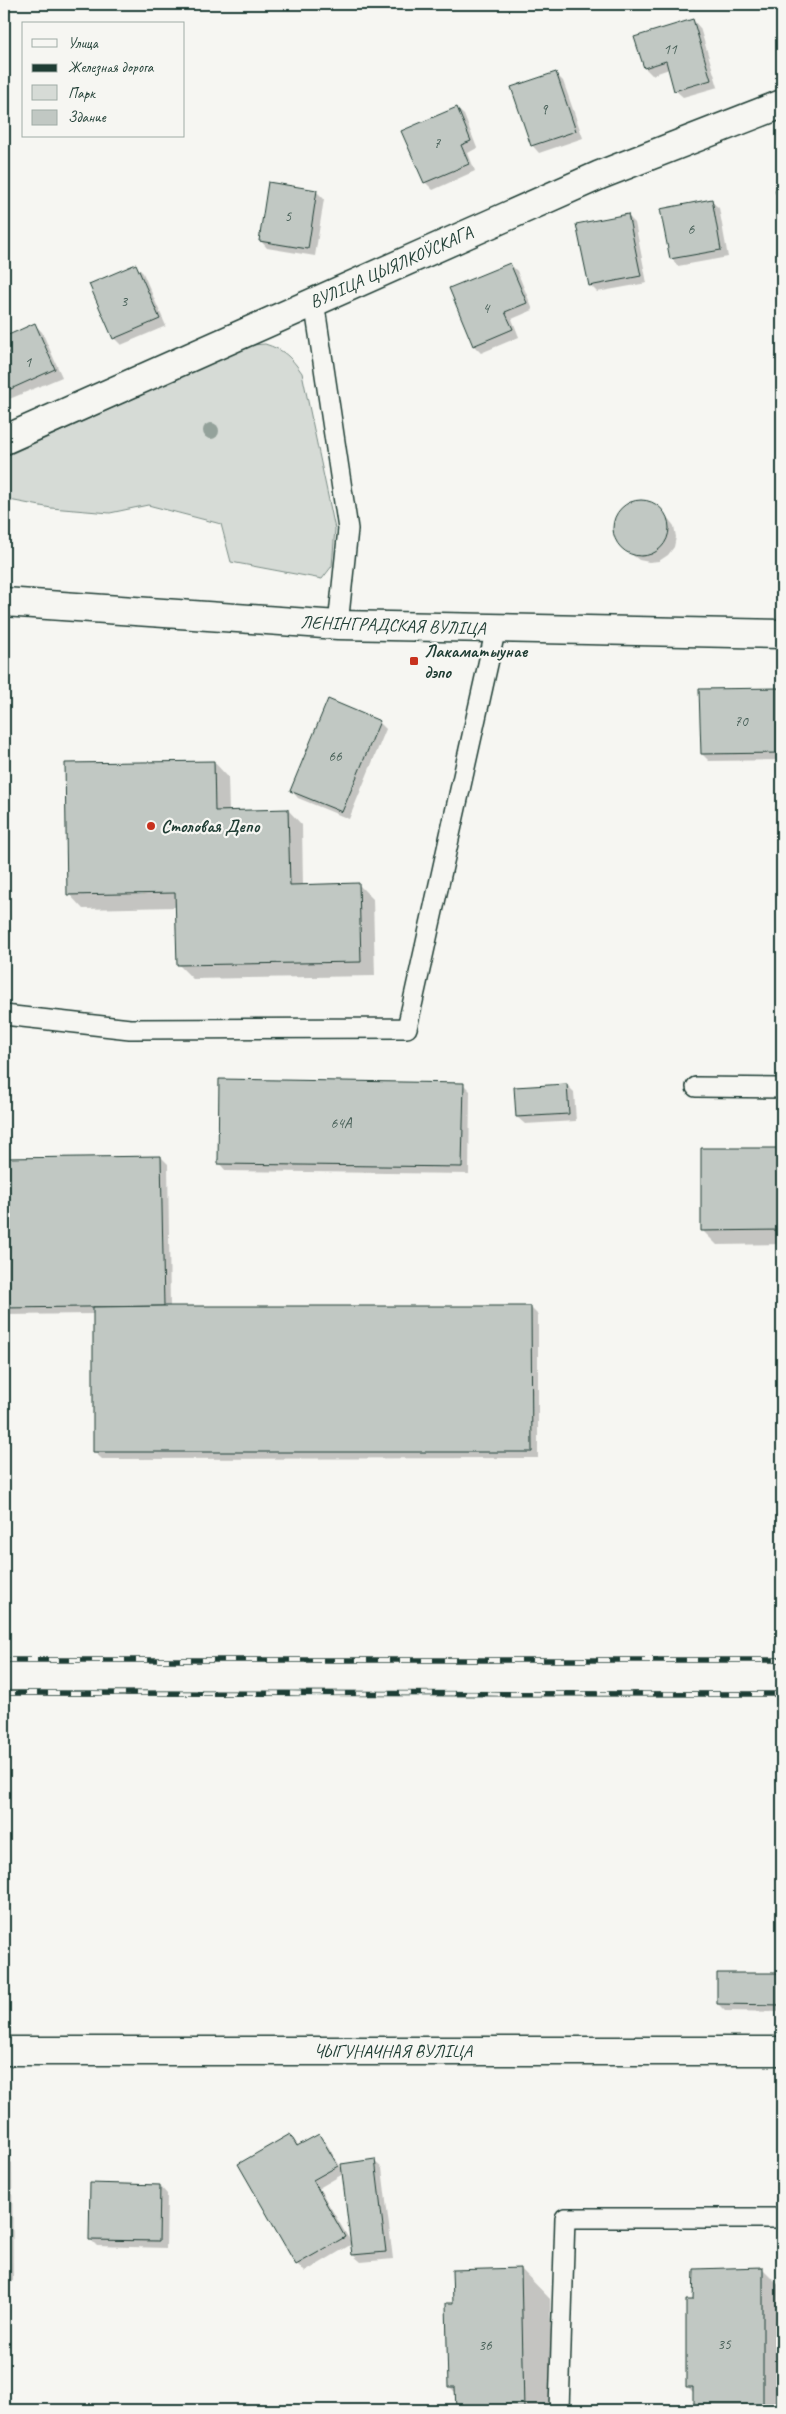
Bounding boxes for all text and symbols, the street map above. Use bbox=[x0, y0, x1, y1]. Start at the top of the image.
legend bbox=[22, 22, 185, 138]
text: Улица bbox=[68, 34, 99, 53]
house number: 11 bbox=[663, 40, 678, 59]
text: Железная дорога bbox=[68, 58, 155, 77]
text: Парк bbox=[68, 84, 96, 103]
house number: 9 bbox=[541, 100, 549, 119]
text: Здание bbox=[68, 108, 107, 127]
house number: 7 bbox=[434, 134, 442, 153]
house number: 5 bbox=[285, 207, 293, 226]
house number: 6 bbox=[688, 220, 696, 239]
street label: ВУЛІЦА ЦЫЯЛКОЎСКАГА bbox=[306, 221, 477, 313]
house number: 3 bbox=[121, 292, 129, 311]
house number: 4 bbox=[483, 299, 491, 318]
house number: 1 bbox=[25, 353, 33, 372]
street label: ЛЕНІНГРАДСКАЯ ВУЛІЦА bbox=[300, 611, 487, 639]
place label: Лакаматыунае дэпо bbox=[424, 640, 529, 683]
marker: Лакаматыунае дэпо bbox=[408, 655, 420, 667]
house number: 70 bbox=[734, 712, 749, 731]
house number: 66 bbox=[328, 747, 343, 766]
place label: Столовая Депо bbox=[161, 815, 261, 837]
marker: Столовая Депо bbox=[145, 820, 157, 832]
house number: 64А bbox=[330, 1114, 353, 1133]
street label: ЧЫГУНАЧНАЯ ВУЛІЦА bbox=[314, 2040, 473, 2062]
house number: 35 bbox=[717, 2335, 732, 2354]
house number: 36 bbox=[478, 2336, 493, 2355]

